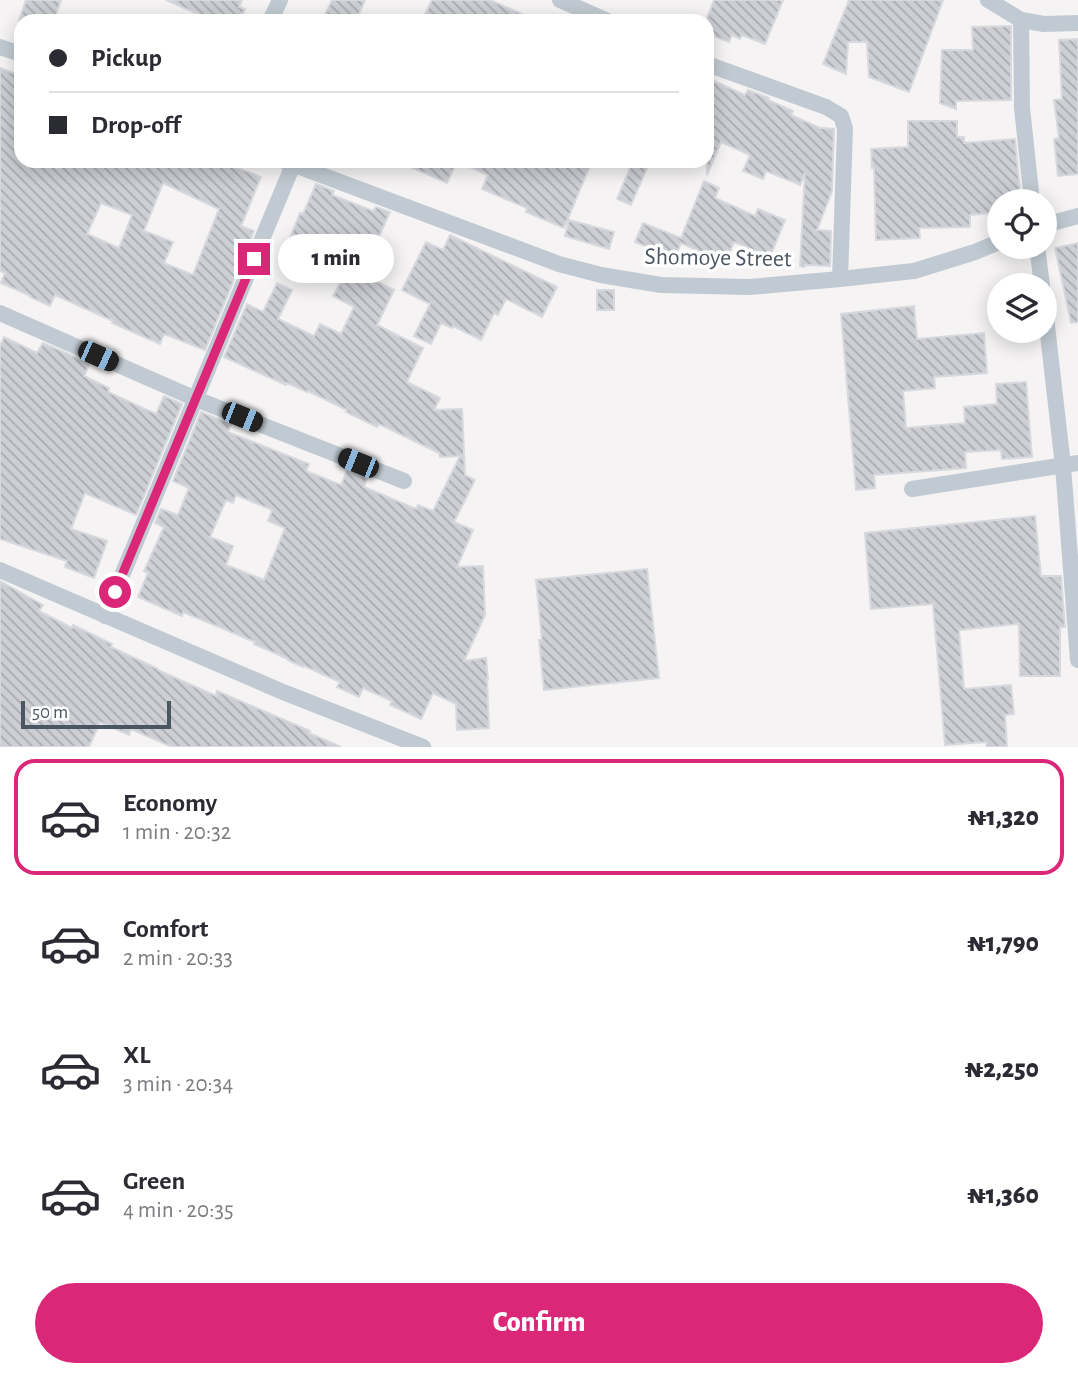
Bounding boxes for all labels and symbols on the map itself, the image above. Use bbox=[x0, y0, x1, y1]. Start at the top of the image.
callout: 1 min bbox=[278, 234, 394, 284]
route end bbox=[238, 243, 270, 275]
street label: Shomoye Street bbox=[644, 245, 792, 271]
car bbox=[75, 338, 122, 374]
car bbox=[219, 399, 266, 435]
car bbox=[335, 445, 382, 481]
route start bbox=[99, 576, 131, 608]
scale bar bbox=[21, 698, 172, 730]

